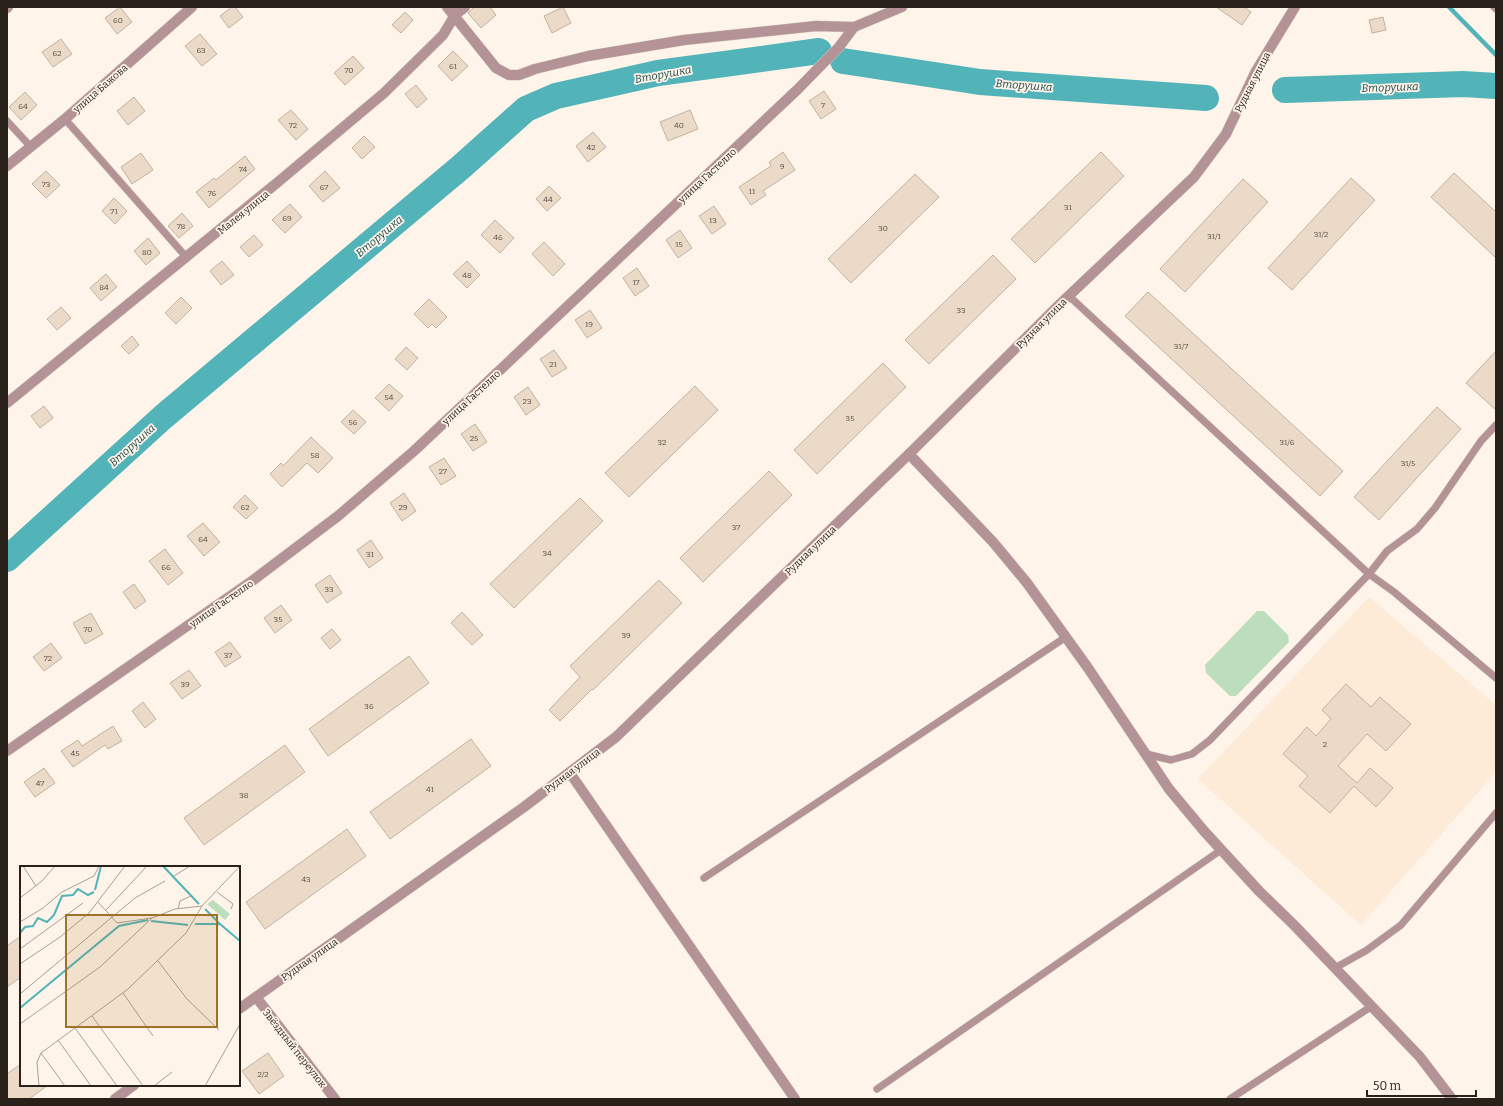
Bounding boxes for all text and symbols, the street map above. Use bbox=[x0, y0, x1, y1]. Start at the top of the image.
house number: 60 bbox=[113, 16, 123, 25]
house number: 63 bbox=[196, 46, 206, 55]
house number: 62 bbox=[53, 49, 61, 58]
street label: Рудная улица bbox=[1232, 50, 1274, 115]
street label: улица Бажова bbox=[70, 62, 131, 116]
house number: 61 bbox=[449, 62, 458, 71]
water label: Вторушка bbox=[634, 63, 692, 86]
house number: 70 bbox=[345, 66, 354, 75]
water label: Вторушка bbox=[995, 77, 1053, 94]
water label: Вторушка bbox=[1361, 80, 1419, 95]
house number: 7 bbox=[821, 101, 825, 110]
house number: 64 bbox=[18, 102, 28, 111]
house number: 72 bbox=[289, 121, 297, 130]
house number: 40 bbox=[674, 121, 684, 130]
house number: 42 bbox=[586, 143, 596, 152]
street label: улица Гастелло bbox=[676, 146, 739, 206]
house number: 9 bbox=[780, 162, 785, 171]
house number: 74 bbox=[239, 165, 248, 174]
house number: 73 bbox=[42, 180, 51, 189]
house number: 67 bbox=[320, 183, 328, 192]
house number: 11 bbox=[749, 187, 756, 196]
street label: Малея улица bbox=[216, 188, 272, 237]
house number: 76 bbox=[208, 189, 217, 198]
house number: 44 bbox=[543, 195, 553, 204]
house number: 31 bbox=[1064, 203, 1073, 212]
house number: 71 bbox=[110, 207, 118, 216]
water label: Вторушка bbox=[353, 213, 405, 260]
house number: 69 bbox=[282, 214, 292, 223]
house number: 13 bbox=[709, 216, 717, 225]
house number: 78 bbox=[177, 222, 186, 231]
house number: 30 bbox=[878, 224, 888, 233]
house number: 31/2 bbox=[1314, 230, 1328, 239]
house number: 31/1 bbox=[1207, 232, 1222, 241]
house number: 46 bbox=[493, 233, 503, 242]
house number: 15 bbox=[675, 240, 683, 249]
house number: 80 bbox=[142, 248, 152, 257]
house number: 48 bbox=[462, 271, 472, 280]
house number: 17 bbox=[632, 278, 640, 287]
house number: 84 bbox=[99, 283, 109, 292]
street label: Рудная улица bbox=[1014, 296, 1070, 351]
house number: 33 bbox=[957, 306, 966, 315]
house number: 19 bbox=[585, 320, 593, 329]
house number: 31/7 bbox=[1174, 342, 1188, 351]
house number: 21 bbox=[549, 360, 558, 369]
street label: улица Гастелло bbox=[440, 368, 503, 428]
house number: 54 bbox=[385, 393, 394, 402]
house number: 23 bbox=[523, 397, 532, 406]
house number: 35 bbox=[846, 414, 854, 423]
house number: 56 bbox=[349, 418, 358, 427]
water label: Вторушка bbox=[107, 421, 158, 469]
house number: 25 bbox=[470, 434, 478, 443]
house number: 32 bbox=[658, 438, 666, 447]
house number: 31/6 bbox=[1279, 438, 1295, 447]
house number: 58 bbox=[310, 451, 320, 460]
house number: 31/5 bbox=[1401, 459, 1415, 468]
house number: 27 bbox=[439, 467, 447, 476]
house number: 62 bbox=[241, 503, 249, 512]
house number: 29 bbox=[398, 503, 408, 512]
house number: 37 bbox=[732, 523, 740, 532]
street label: Рудная улица bbox=[783, 523, 839, 578]
house number: 64 bbox=[198, 535, 208, 544]
house number: 34 bbox=[542, 549, 552, 558]
house number: 31 bbox=[366, 550, 375, 559]
house number: 66 bbox=[161, 563, 171, 572]
street label: улица Гастелло bbox=[187, 577, 256, 631]
house number: 33 bbox=[325, 585, 334, 594]
house number: 35 bbox=[274, 615, 282, 624]
house number: 70 bbox=[84, 625, 93, 634]
house number: 39 bbox=[621, 631, 631, 640]
house number: 37 bbox=[224, 651, 232, 660]
house number: 72 bbox=[44, 654, 52, 663]
house number: 39 bbox=[180, 680, 190, 689]
house number: 36 bbox=[364, 702, 374, 711]
house number: 2 bbox=[1323, 740, 1327, 749]
street label: Рудная улица bbox=[543, 746, 603, 796]
house number: 45 bbox=[71, 749, 79, 758]
house number: 47 bbox=[36, 779, 44, 788]
house number: 41 bbox=[426, 785, 435, 794]
house number: 38 bbox=[239, 791, 249, 800]
inset map bbox=[20, 866, 240, 1086]
house number: 43 bbox=[301, 875, 311, 884]
street label: Рудная улица bbox=[279, 936, 341, 984]
street label: Звёздный переулок bbox=[260, 1007, 329, 1090]
house number: 2/2 bbox=[257, 1070, 269, 1079]
scale bar bbox=[1367, 1072, 1476, 1098]
text: 50 m bbox=[1373, 1079, 1402, 1093]

